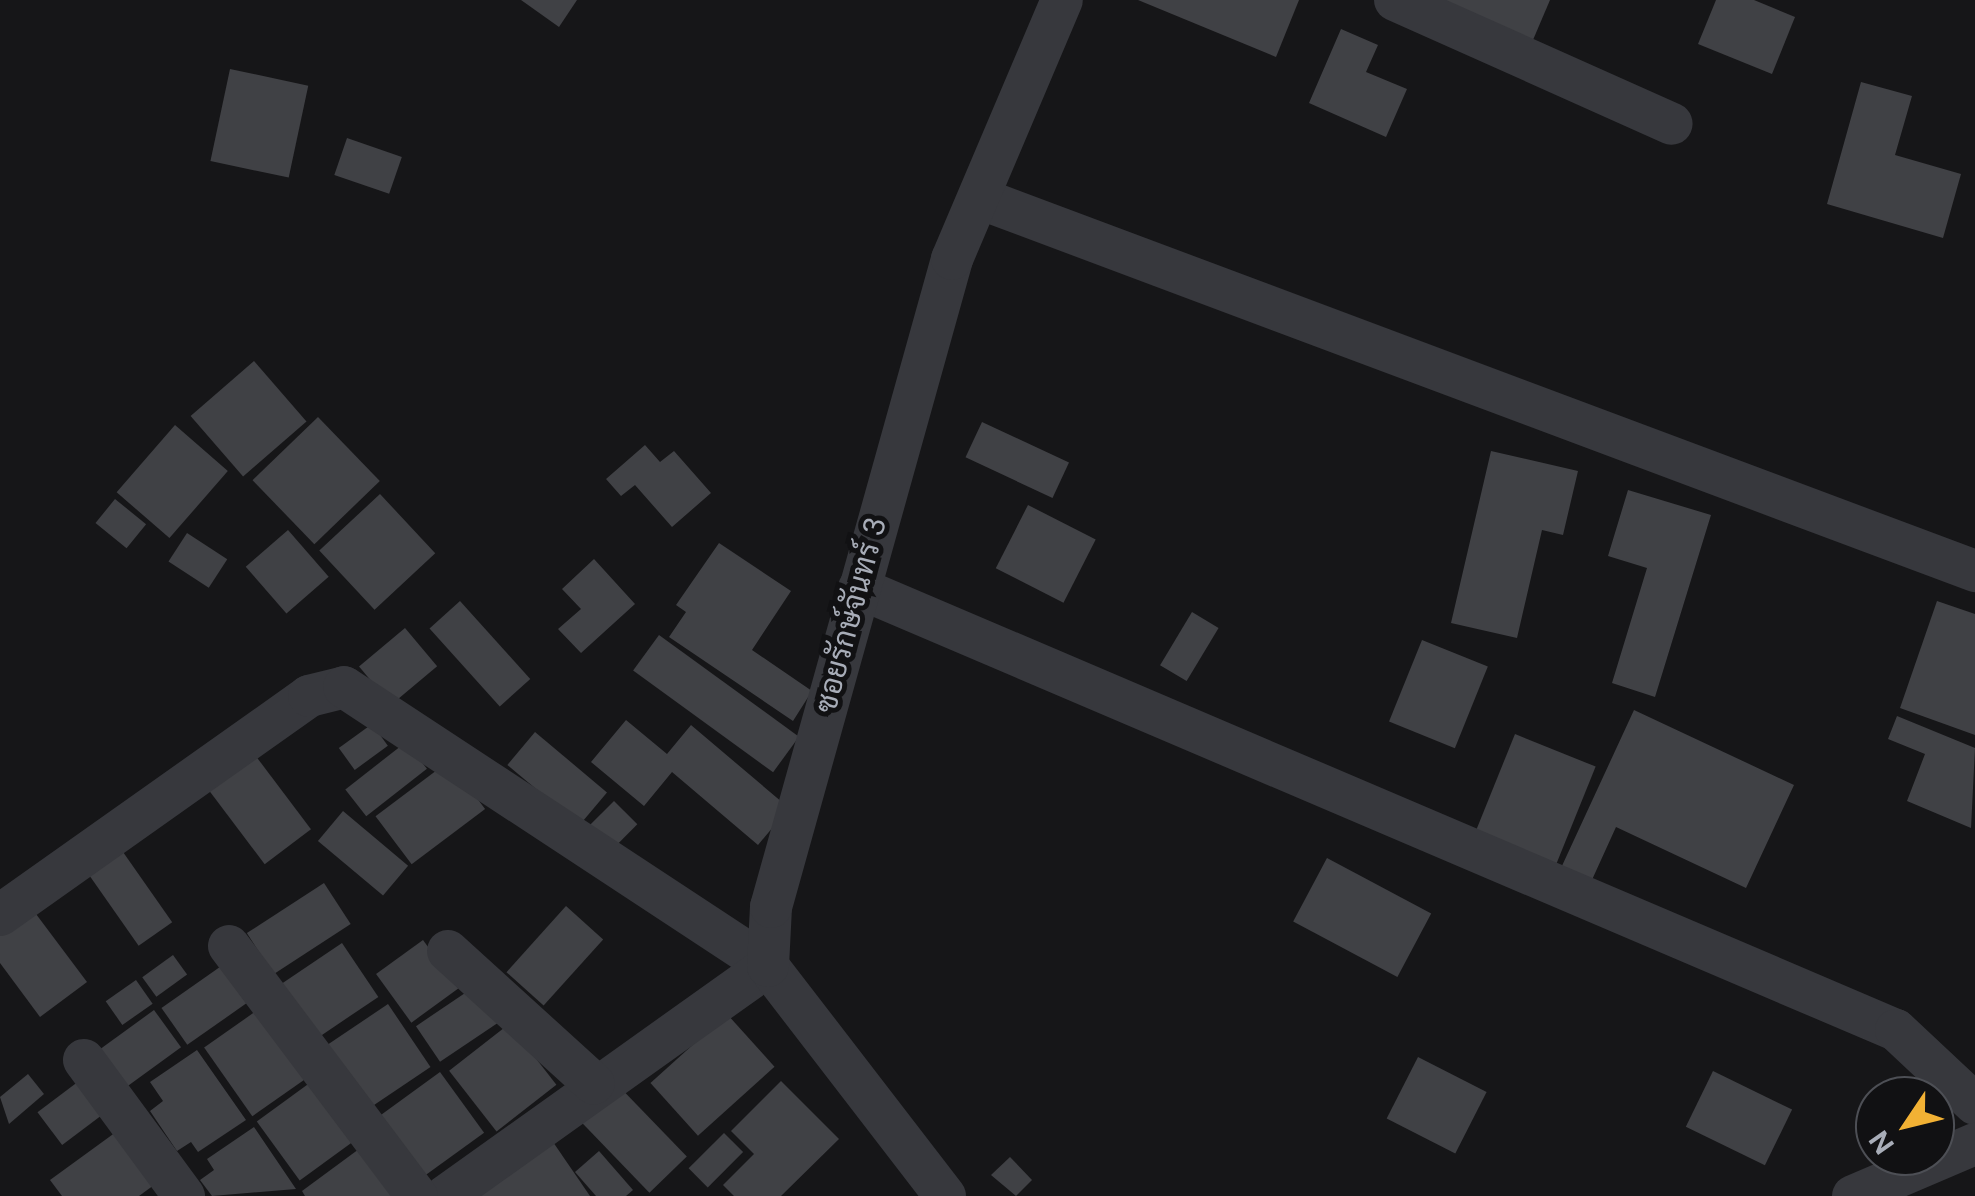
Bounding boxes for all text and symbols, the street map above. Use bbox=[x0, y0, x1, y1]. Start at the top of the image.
street label: ซอยรักษ์จันทร์ 3 bbox=[808, 513, 894, 717]
north arrow bbox=[1855, 1076, 1955, 1176]
text: N bbox=[1861, 1123, 1903, 1161]

